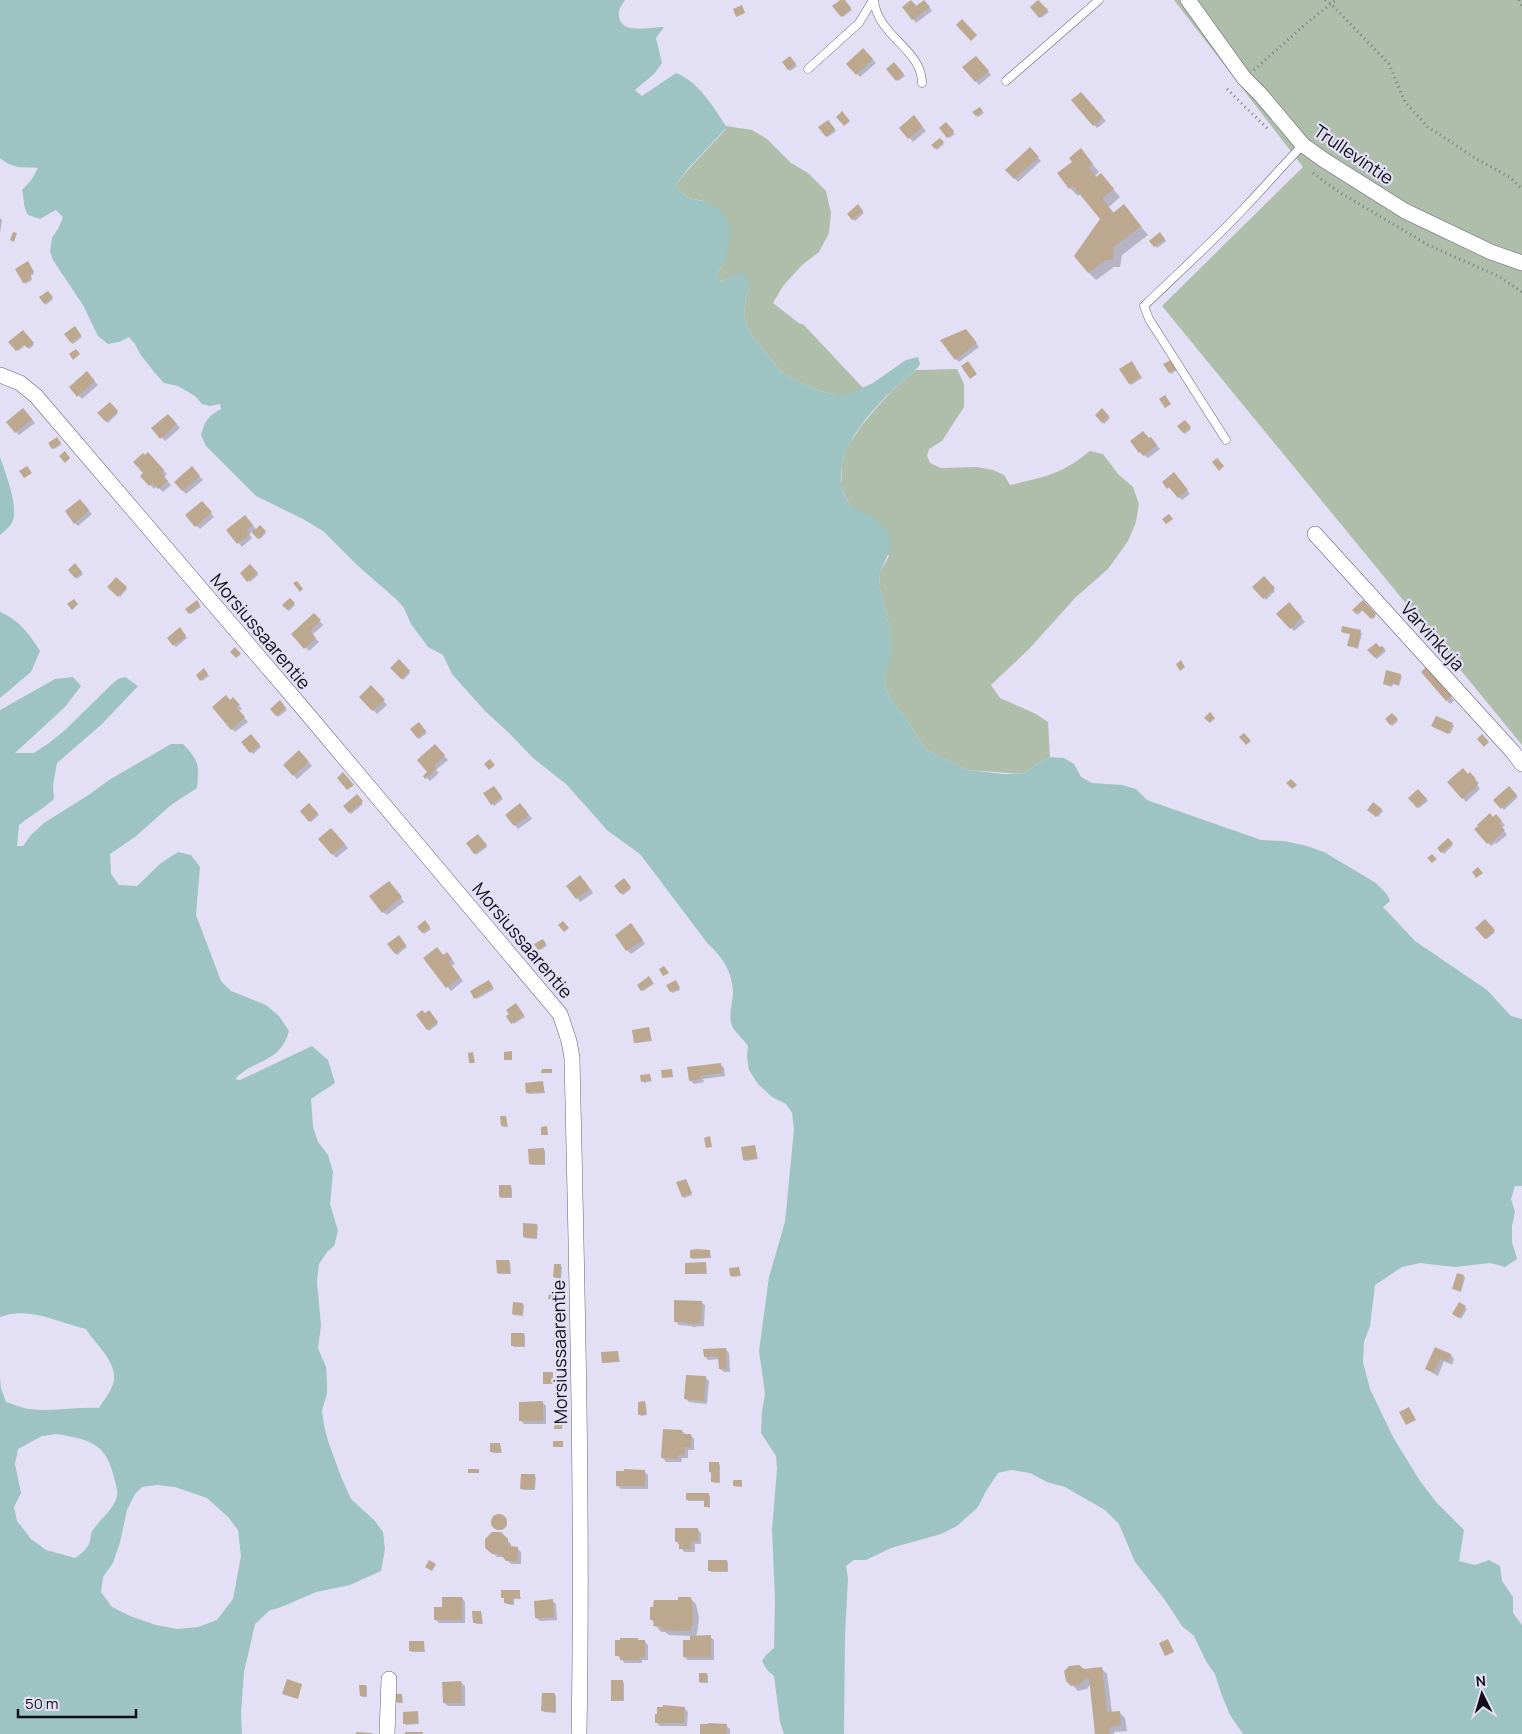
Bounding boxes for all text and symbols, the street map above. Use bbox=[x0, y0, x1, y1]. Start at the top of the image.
street label: Trullevintie bbox=[1309, 118, 1399, 190]
street label: Morsiussaarentie bbox=[205, 568, 317, 694]
street label: Varvinkuja bbox=[1396, 596, 1470, 676]
street label: Morsiussaarentie bbox=[467, 877, 579, 1003]
street label: Morsiussaarentie bbox=[546, 1280, 572, 1424]
north arrow bbox=[1457, 1669, 1507, 1719]
text: N bbox=[1475, 1671, 1487, 1690]
scale bar bbox=[18, 1686, 135, 1718]
text: 50 m bbox=[25, 1693, 59, 1714]

